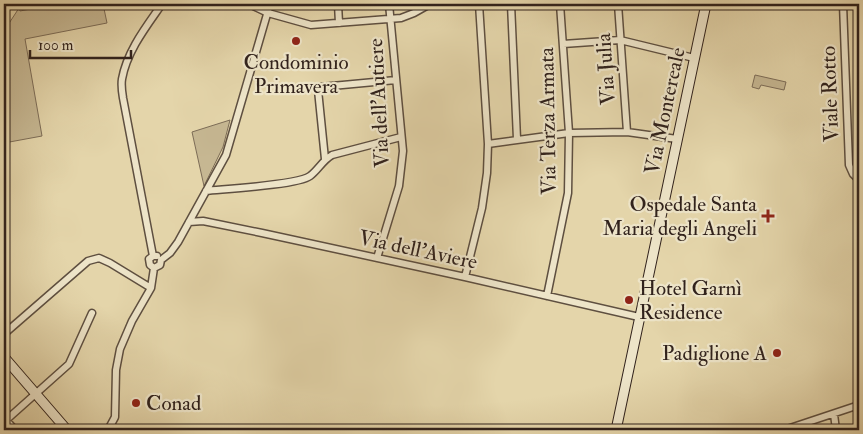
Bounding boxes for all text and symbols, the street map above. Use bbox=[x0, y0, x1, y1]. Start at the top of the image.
scale bar bbox=[30, 28, 131, 60]
street label: Via Julia bbox=[590, 32, 622, 106]
marker: Condominio Primavera bbox=[290, 35, 302, 47]
text: 100 m bbox=[38, 36, 74, 55]
street label: Via dell'Autiere bbox=[362, 37, 396, 168]
street label: Via Montereale bbox=[638, 45, 692, 177]
street label: Viale Rotto bbox=[815, 46, 845, 142]
street label: Via Terza Armata bbox=[533, 47, 563, 195]
place label: Condominio Primavera bbox=[244, 49, 349, 100]
place label: Ospedale Santa Maria degli Angeli bbox=[603, 191, 757, 242]
marker: Ospedale Santa Maria degli Angeli bbox=[761, 209, 775, 223]
street label: Via dell'Aviere bbox=[356, 224, 480, 276]
place label: Hotel Garnì Residence bbox=[639, 275, 742, 326]
marker: Hotel Garnì Residence bbox=[623, 294, 635, 306]
place label: Padiglione A bbox=[662, 340, 767, 367]
marker: Padiglione A bbox=[771, 347, 783, 359]
place label: Conad bbox=[146, 390, 202, 417]
marker: Conad bbox=[130, 397, 142, 409]

